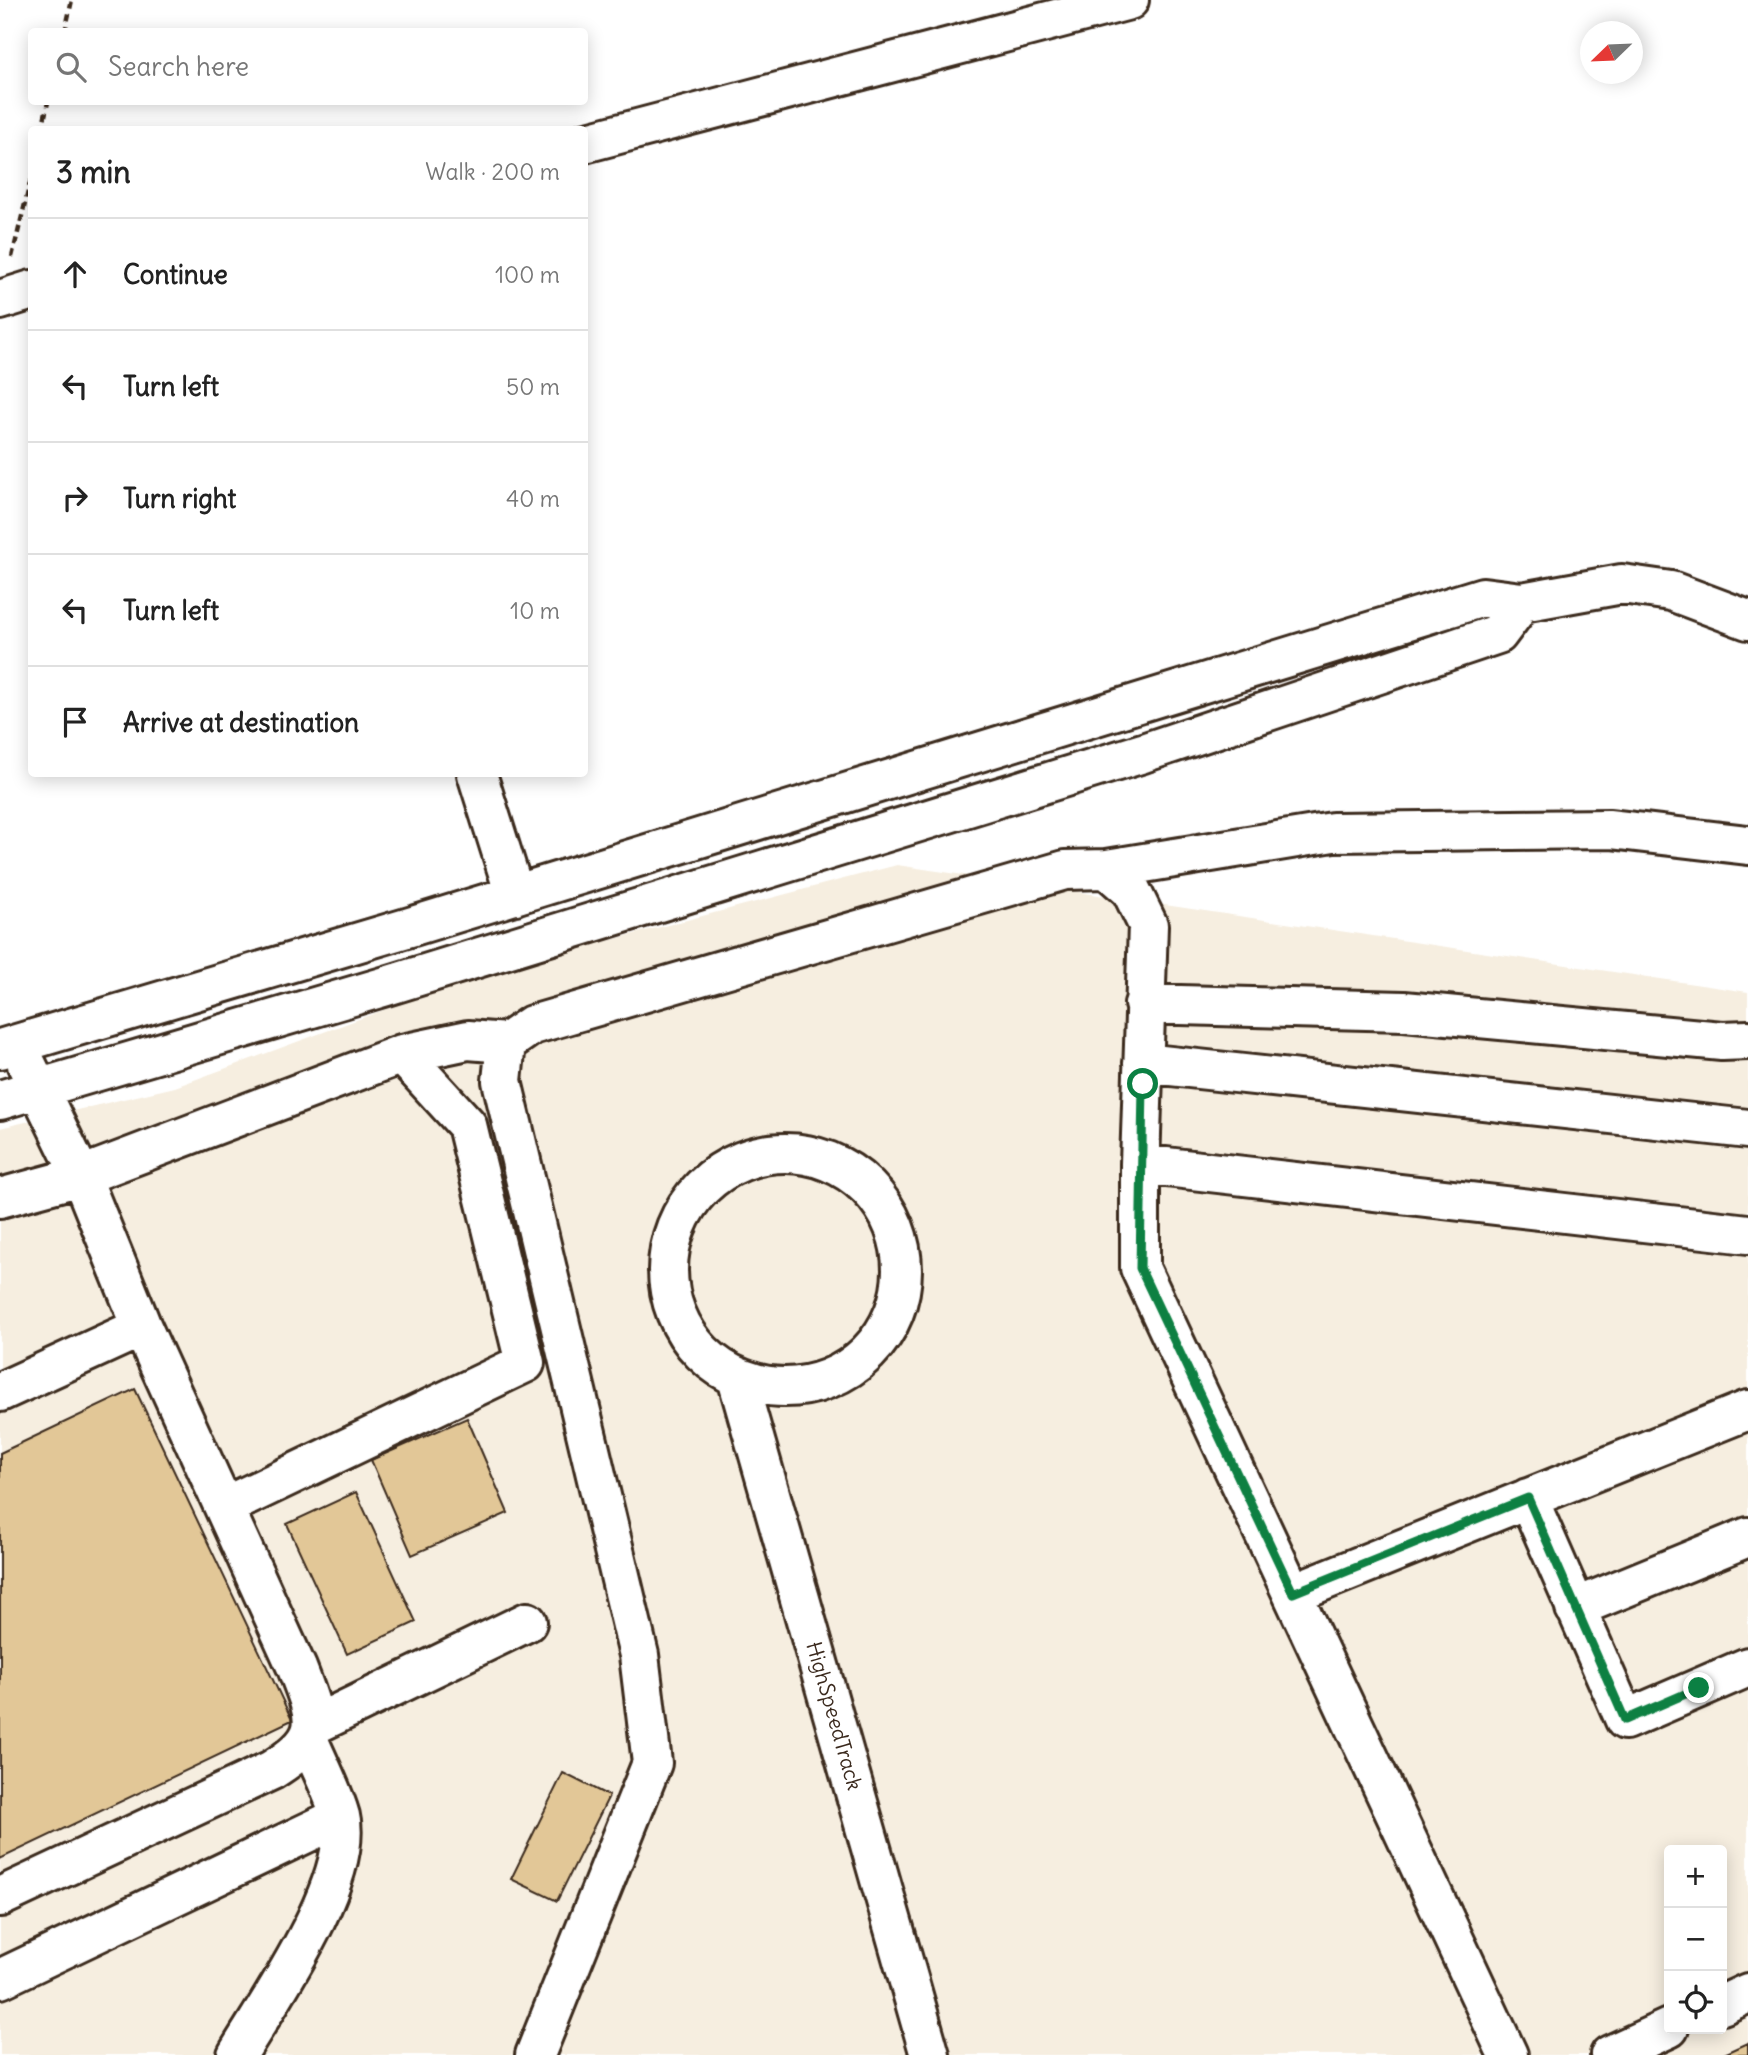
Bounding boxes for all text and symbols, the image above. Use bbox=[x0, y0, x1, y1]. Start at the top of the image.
north arrow bbox=[1580, 21, 1643, 84]
search box bbox=[28, 28, 588, 105]
icon: search bbox=[52, 48, 90, 86]
text: Search here bbox=[108, 50, 249, 83]
text: 3 min bbox=[56, 153, 131, 191]
text: Walk · 200 m bbox=[425, 157, 560, 186]
icon: ahead bbox=[56, 255, 94, 293]
text: Continue bbox=[123, 258, 228, 291]
text: 100 m bbox=[495, 260, 560, 289]
icon: left bbox=[56, 367, 94, 405]
text: Turn left bbox=[123, 370, 219, 403]
text: 50 m bbox=[506, 372, 560, 401]
icon: right bbox=[56, 479, 94, 517]
text: Turn right bbox=[123, 482, 236, 515]
text: 40 m bbox=[506, 484, 560, 513]
icon: left bbox=[56, 591, 94, 629]
text: Turn left bbox=[123, 594, 219, 627]
text: 10 m bbox=[510, 596, 560, 625]
icon: arrive bbox=[56, 703, 94, 741]
text: Arrive at destination bbox=[123, 706, 359, 739]
route start bbox=[1127, 1068, 1158, 1099]
street label: HighSpeedTrack bbox=[800, 1638, 869, 1793]
route end bbox=[1683, 1672, 1714, 1703]
map controls bbox=[1664, 1845, 1727, 2034]
button: + bbox=[1664, 1845, 1727, 1908]
button: − bbox=[1664, 1908, 1727, 1971]
button: locate bbox=[1664, 1971, 1727, 2034]

